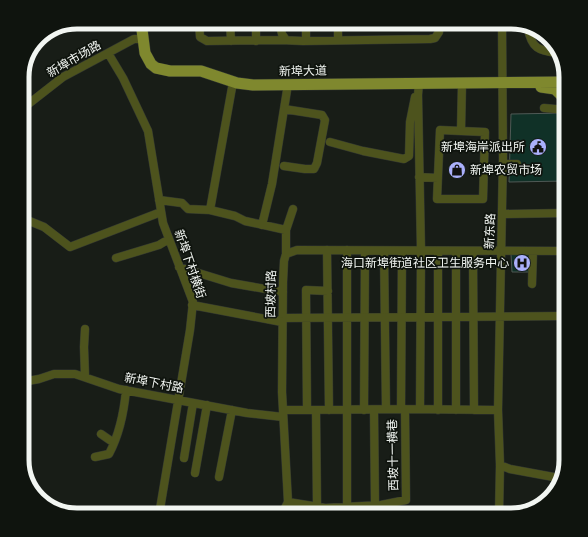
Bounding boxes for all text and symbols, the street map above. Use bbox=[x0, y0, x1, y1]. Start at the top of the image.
street label: 新埠市场路 bbox=[45, 38, 103, 80]
street label: 新埠大道 bbox=[279, 64, 327, 78]
public building icon: 新埠海岸派出所 bbox=[528, 137, 548, 157]
place label: 新埠海岸派出所 bbox=[441, 140, 525, 154]
shop icon: 新埠农贸市场 bbox=[447, 160, 467, 180]
place label: 新埠农贸市场 bbox=[470, 163, 542, 177]
street label: 新东路 bbox=[482, 213, 498, 249]
street label: 新埠下村横街 bbox=[172, 228, 208, 300]
hospital icon: 海口新埠街道社区卫生服务中心 bbox=[512, 253, 532, 273]
place label: 海口新埠街道社区卫生服务中心 bbox=[341, 256, 509, 270]
street label: 西坡村路 bbox=[264, 270, 278, 318]
street label: 新埠下村路 bbox=[123, 370, 185, 396]
street label: 西坡十一横巷 bbox=[385, 419, 401, 491]

